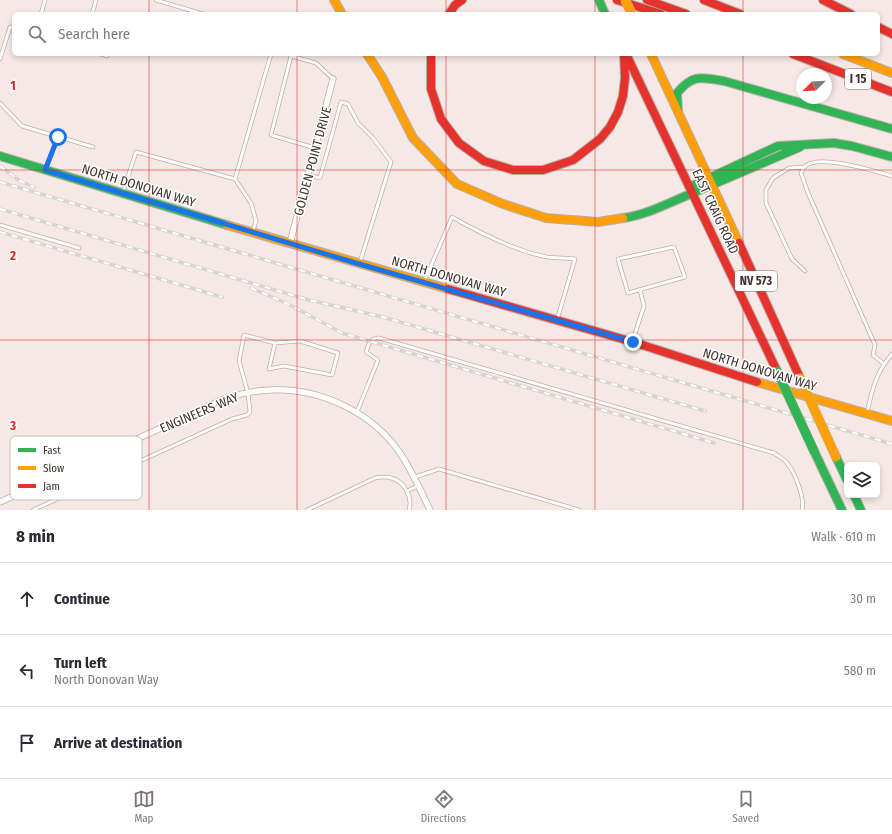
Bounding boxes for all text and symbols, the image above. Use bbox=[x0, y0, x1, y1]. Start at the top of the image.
search box bbox=[12, 12, 880, 56]
icon: search bbox=[26, 23, 48, 45]
text: Search here bbox=[58, 25, 130, 43]
north arrow bbox=[796, 68, 832, 104]
road number: I 15 bbox=[845, 69, 871, 89]
text: 1 bbox=[10, 78, 16, 93]
street label: GOLDEN POINT DRIVE bbox=[291, 105, 334, 217]
route start bbox=[49, 128, 67, 146]
street label: NORTH DONOVAN WAY bbox=[80, 161, 198, 210]
street label: EAST CRAIG ROAD bbox=[689, 166, 742, 256]
text: 2 bbox=[9, 248, 16, 263]
street label: NORTH DONOVAN WAY bbox=[390, 253, 508, 300]
road number: NV 573 bbox=[735, 271, 777, 291]
route end bbox=[624, 333, 642, 351]
street label: NORTH DONOVAN WAY bbox=[701, 345, 819, 394]
street label: ENGINEERS WAY bbox=[158, 389, 241, 436]
text: 3 bbox=[9, 418, 16, 433]
legend bbox=[10, 436, 142, 500]
text: Fast bbox=[43, 444, 61, 457]
text: Slow bbox=[43, 462, 64, 475]
map controls bbox=[844, 462, 880, 498]
button: layers bbox=[844, 462, 880, 498]
text: Jam bbox=[43, 480, 60, 493]
text: 8 min bbox=[16, 526, 55, 547]
text: Walk · 610 m bbox=[811, 529, 876, 544]
icon: ahead bbox=[16, 588, 38, 610]
text: Continue bbox=[54, 590, 110, 608]
text: 30 m bbox=[850, 591, 876, 606]
text: Turn left bbox=[54, 654, 107, 672]
icon: left bbox=[16, 660, 38, 682]
text: 580 m bbox=[844, 663, 876, 678]
text: North Donovan Way bbox=[54, 672, 159, 687]
icon: arrive bbox=[16, 732, 38, 754]
text: Arrive at destination bbox=[54, 734, 182, 752]
tab: Map bbox=[133, 788, 155, 825]
tab: Directions bbox=[421, 788, 466, 825]
tab: Saved bbox=[732, 788, 759, 825]

